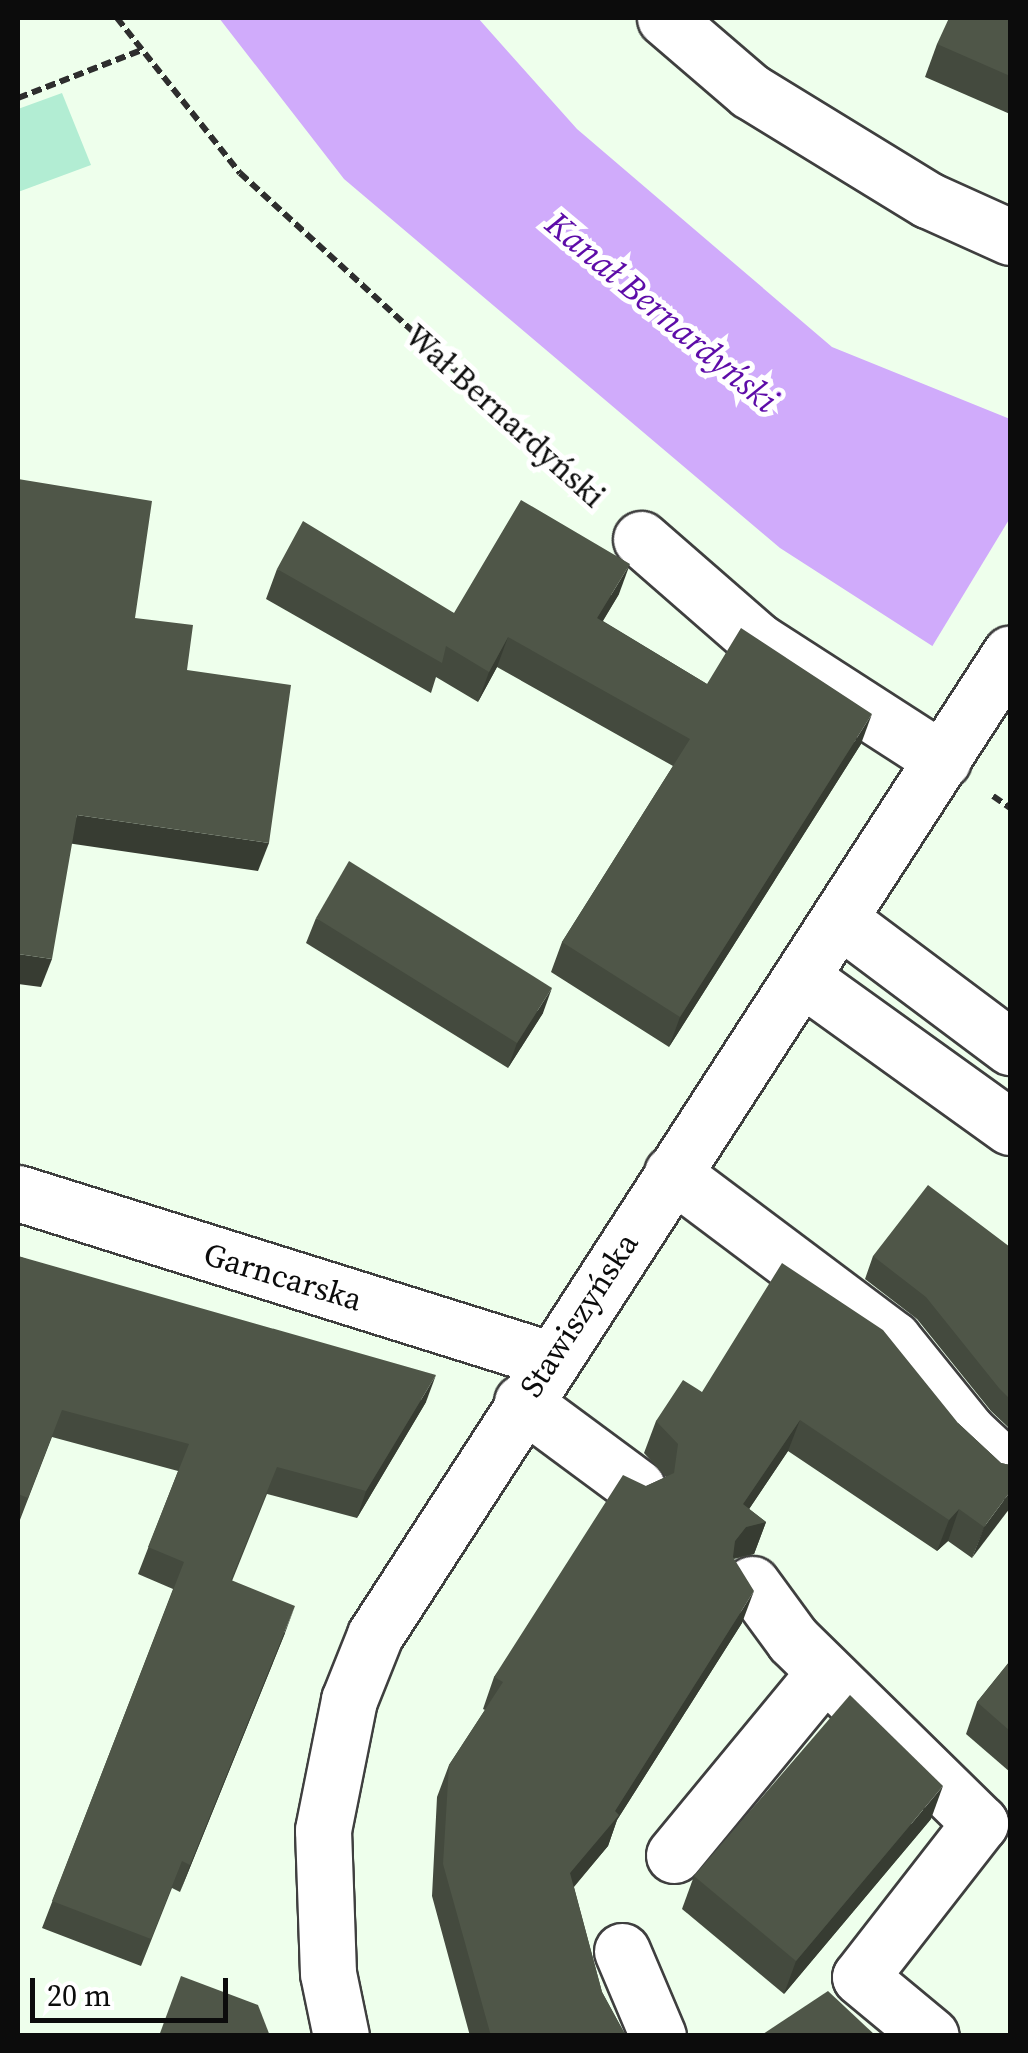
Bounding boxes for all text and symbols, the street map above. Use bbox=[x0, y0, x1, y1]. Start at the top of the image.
water label: Kanał Bernardyński bbox=[537, 203, 787, 421]
street label: Wał Bernardyński bbox=[397, 317, 613, 515]
street label: Stawiszyńska bbox=[512, 1226, 646, 1404]
street label: Garncarska bbox=[199, 1235, 367, 1319]
scale bar bbox=[35, 1958, 232, 2020]
text: 20 m bbox=[47, 1975, 111, 2016]

